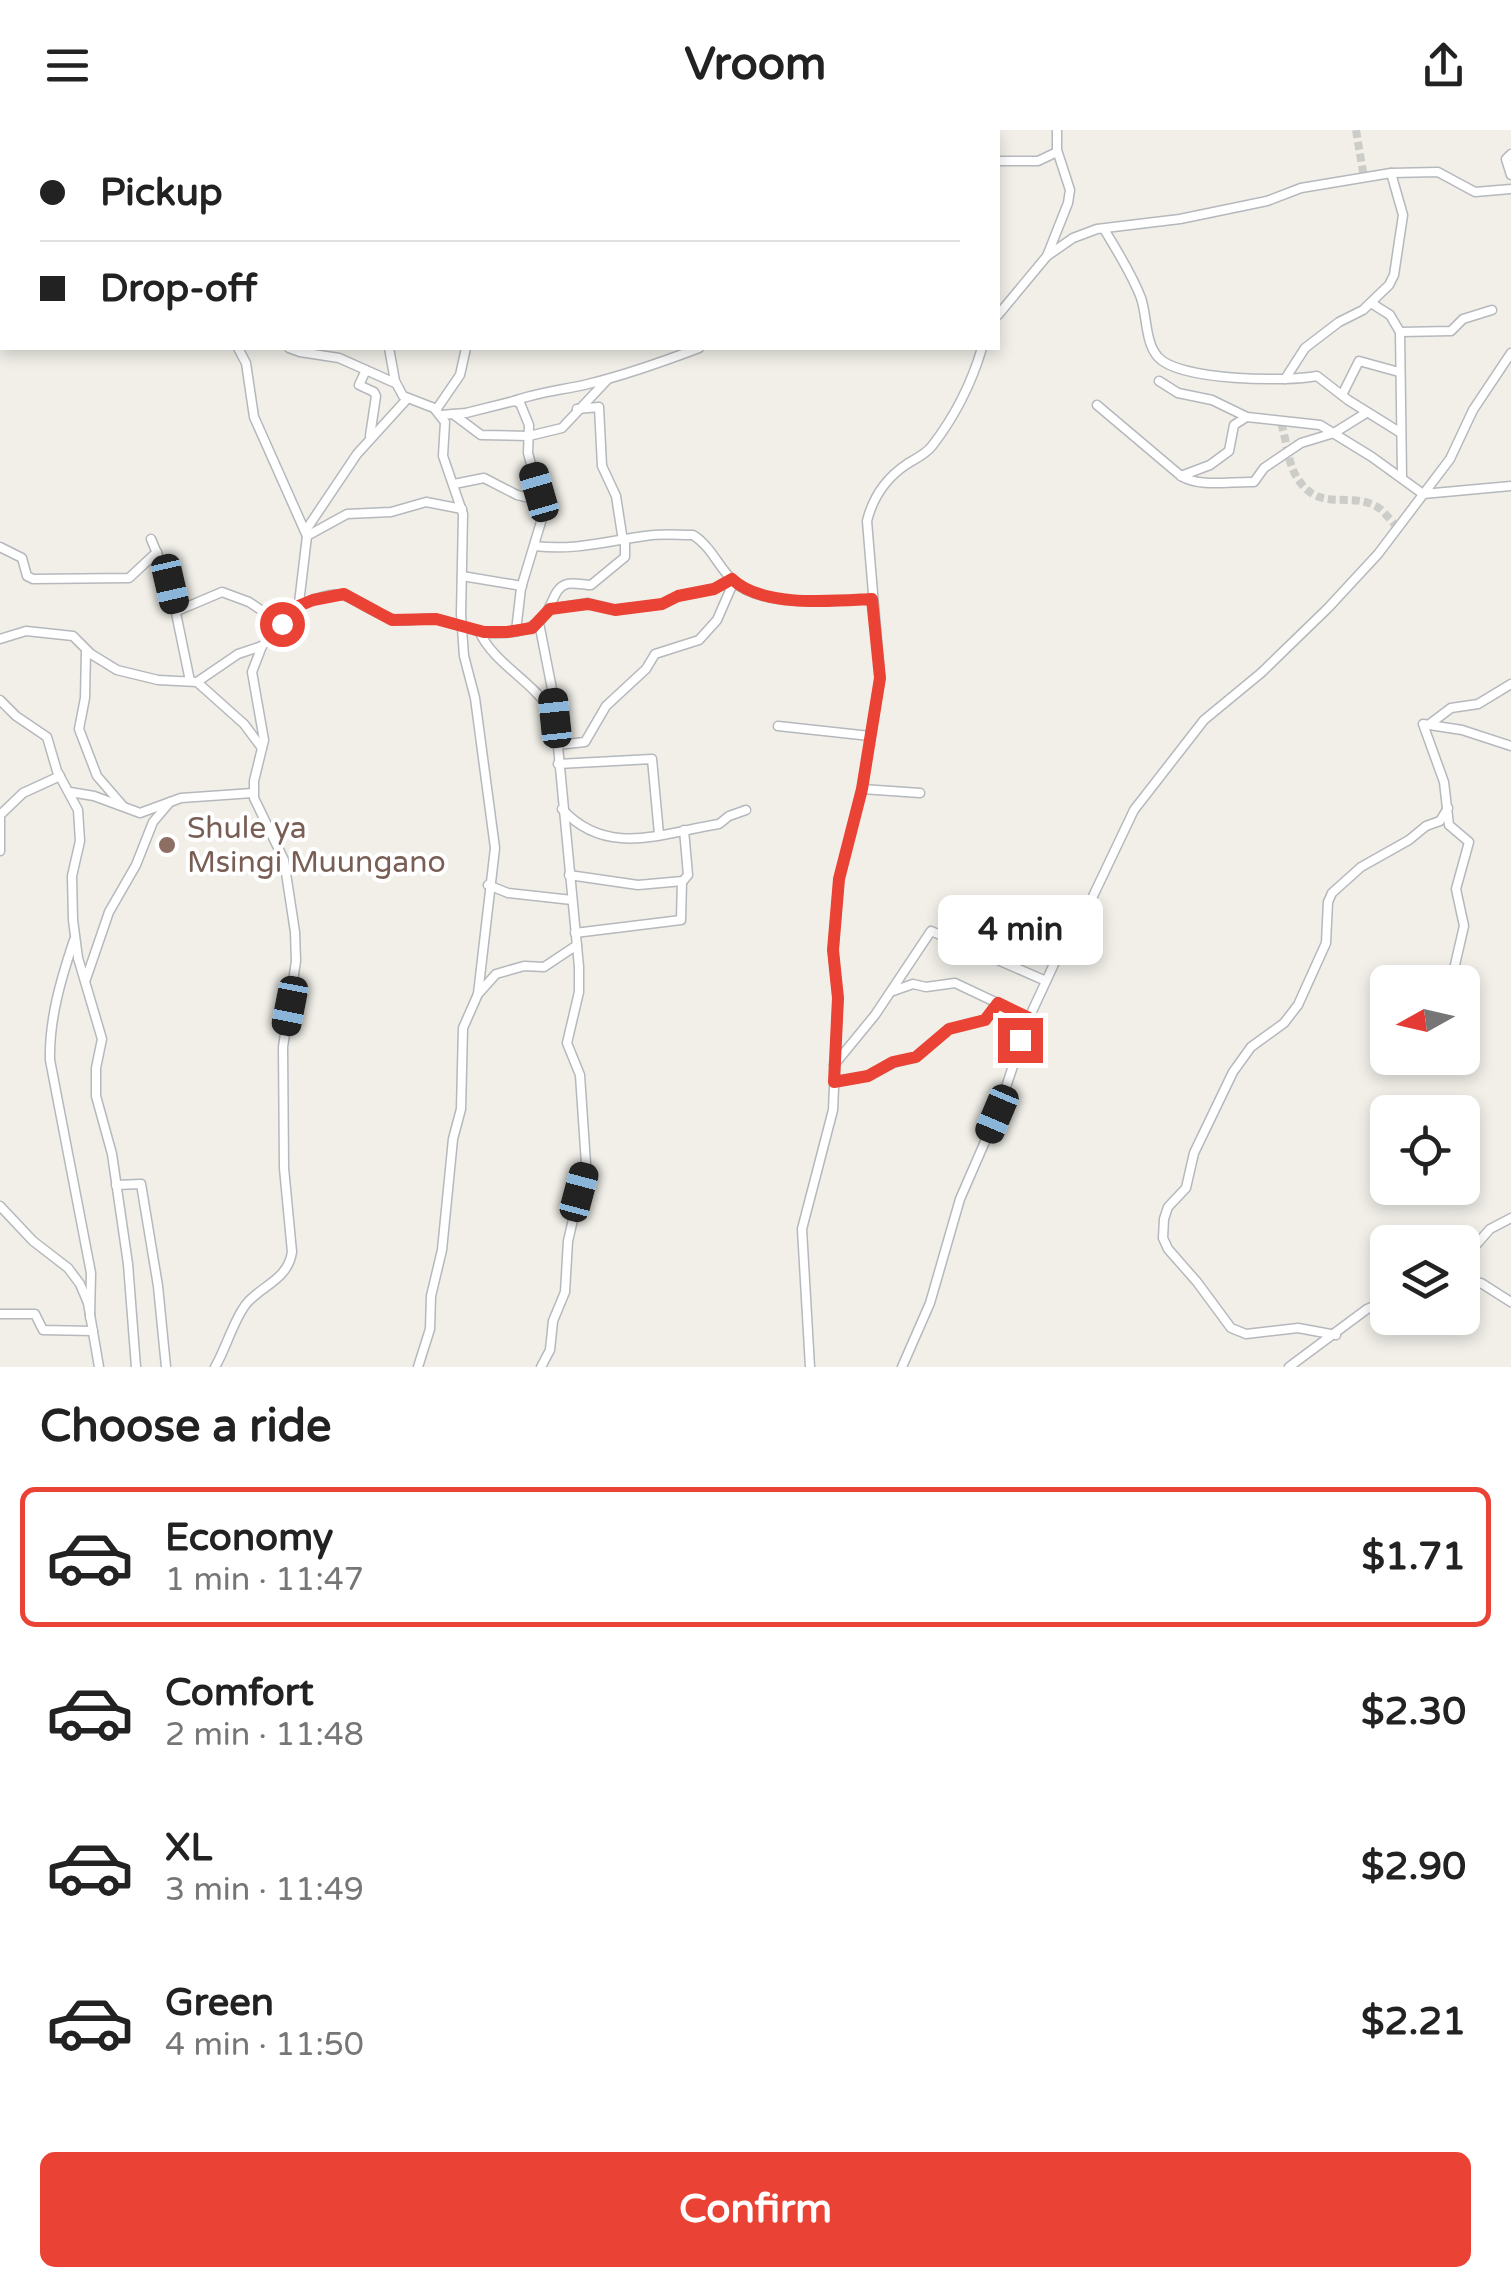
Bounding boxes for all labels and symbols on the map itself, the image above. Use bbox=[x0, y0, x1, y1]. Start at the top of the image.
car bbox=[516, 459, 562, 525]
car bbox=[149, 551, 191, 617]
route start bbox=[260, 602, 305, 647]
car bbox=[537, 687, 573, 749]
place label: Shule ya Msingi Muungano bbox=[187, 810, 446, 881]
marker: Shule ya Msingi Muungano bbox=[156, 834, 178, 856]
callout: 4 min bbox=[938, 895, 1102, 965]
north arrow bbox=[1370, 965, 1480, 1075]
car bbox=[270, 974, 310, 1038]
route end bbox=[998, 1018, 1043, 1063]
car bbox=[971, 1081, 1023, 1147]
car bbox=[557, 1159, 601, 1225]

